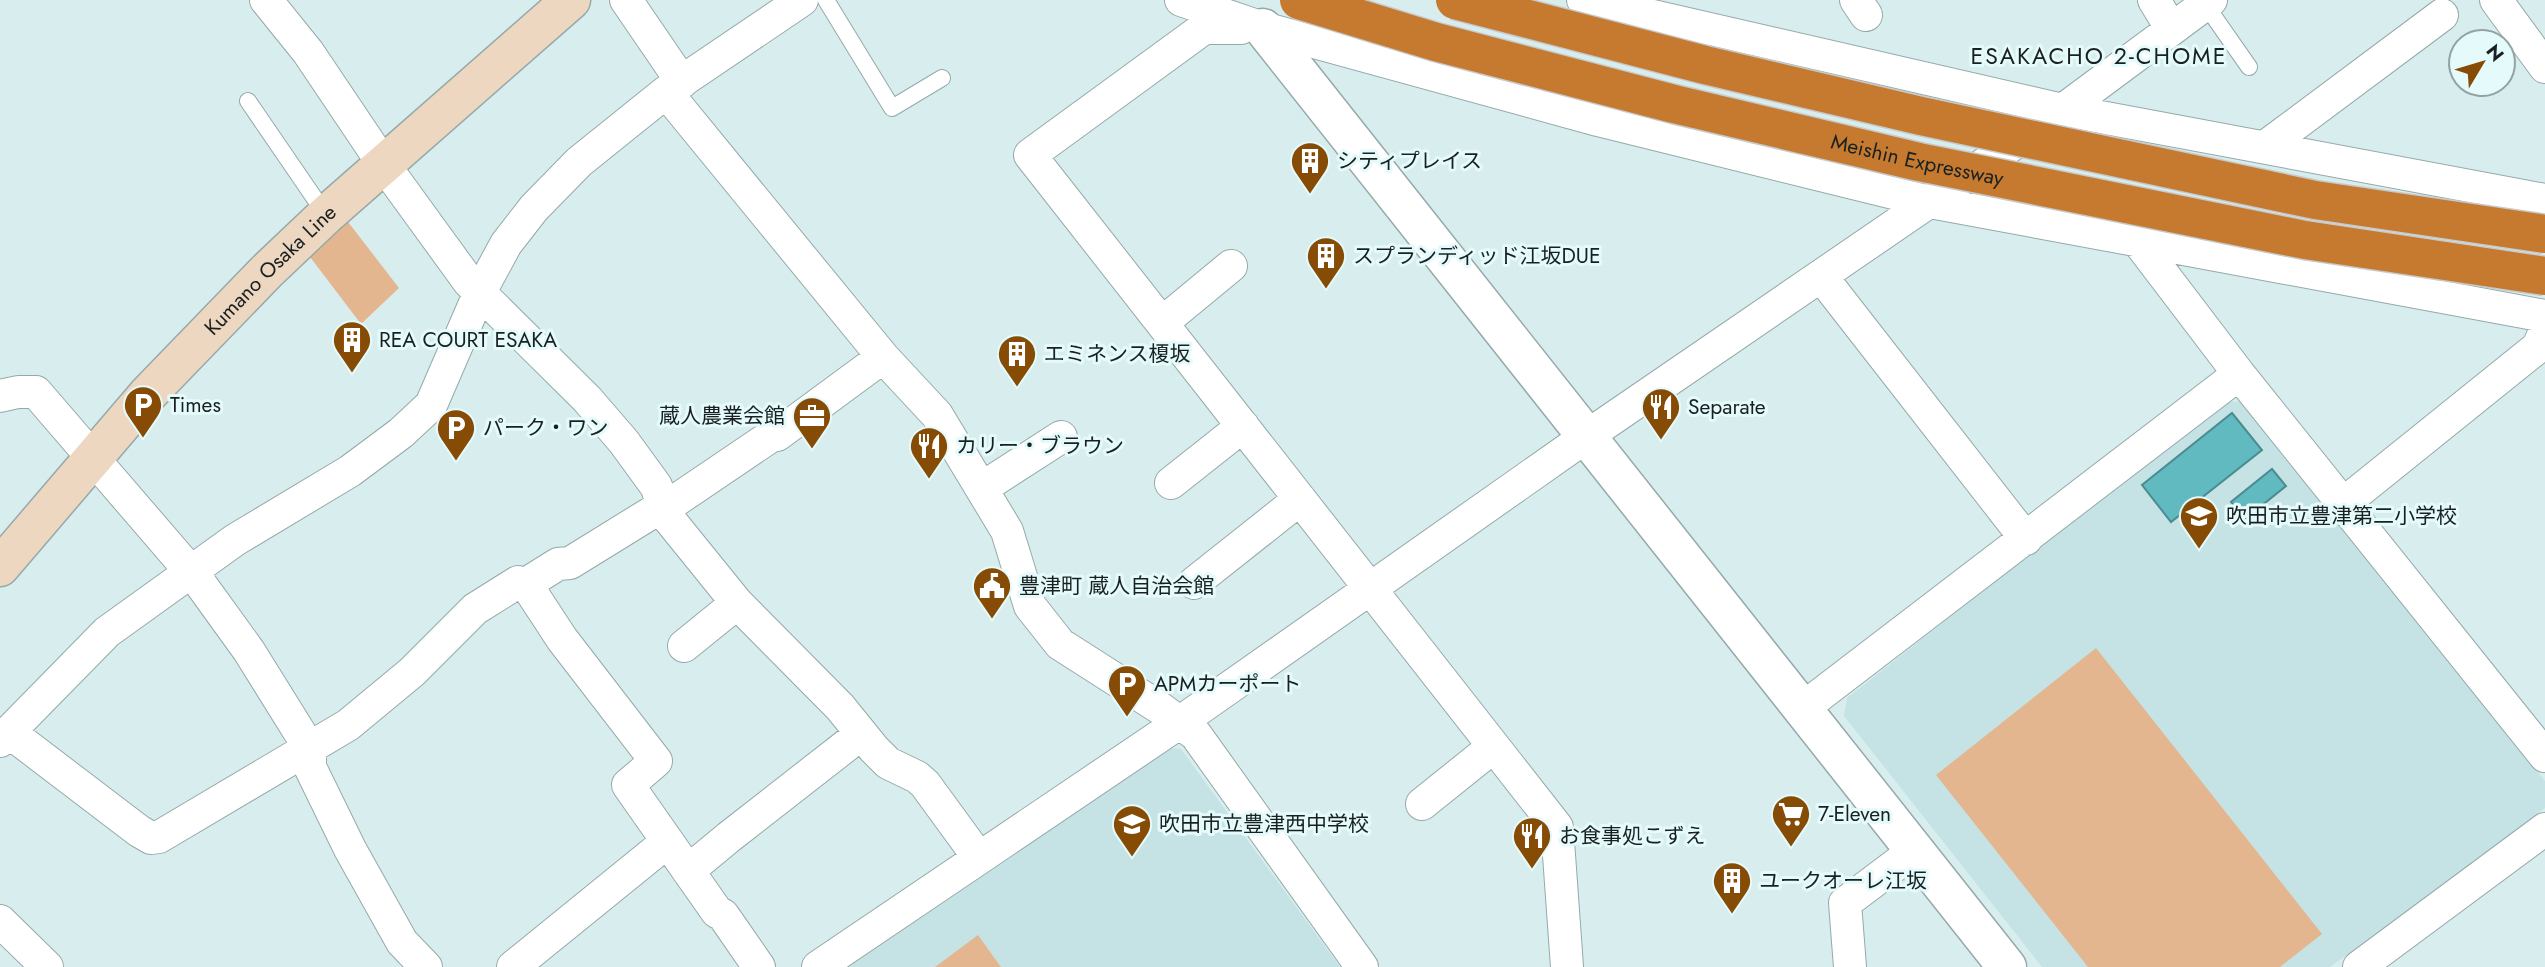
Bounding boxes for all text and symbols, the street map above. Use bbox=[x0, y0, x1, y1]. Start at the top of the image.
north arrow bbox=[2447, 28, 2517, 98]
district label: ESAKACHO 2-CHOME bbox=[1971, 39, 2227, 73]
text: N bbox=[2480, 39, 2510, 67]
street label: Meishin Expressway bbox=[1828, 127, 2007, 194]
building icon: シティプレイス bbox=[1289, 140, 1331, 195]
place label: シティプレイス bbox=[1337, 146, 1482, 176]
street label: Kumano Osaka Line bbox=[197, 197, 343, 342]
building icon: スプランディッド江坂DUE bbox=[1305, 235, 1347, 290]
place label: スプランディッド江坂DUE bbox=[1353, 241, 1601, 271]
building icon: REA COURT ESAKA bbox=[331, 319, 373, 374]
place label: REA COURT ESAKA bbox=[379, 325, 557, 355]
building icon: エミネンス榎坂 bbox=[996, 333, 1038, 388]
place label: エミネンス榎坂 bbox=[1044, 339, 1191, 369]
parking icon: Times bbox=[122, 384, 164, 439]
restaurant icon: Separate bbox=[1640, 386, 1682, 441]
place label: Times bbox=[170, 390, 221, 420]
place label: Separate bbox=[1688, 392, 1766, 422]
office icon: 蔵人農業会館 bbox=[791, 395, 833, 450]
place label: 蔵人農業会館 bbox=[659, 401, 785, 431]
parking icon: パーク・ワン bbox=[435, 407, 477, 462]
place label: パーク・ワン bbox=[483, 413, 609, 443]
restaurant icon: カリー・ブラウン bbox=[908, 425, 950, 480]
place label: カリー・ブラウン bbox=[956, 431, 1124, 461]
school or university icon: 吹田市立豊津第二小学校 bbox=[2178, 495, 2220, 550]
place label: 吹田市立豊津第二小学校 bbox=[2226, 501, 2457, 531]
public building icon: 豊津町 蔵人自治会館 bbox=[971, 565, 1013, 620]
place label: 豊津町 蔵人自治会館 bbox=[1019, 571, 1214, 601]
parking icon: APMカーポート bbox=[1106, 663, 1148, 718]
place label: APMカーポート bbox=[1154, 669, 1301, 699]
supermarket icon: 7-Eleven bbox=[1770, 793, 1812, 848]
place label: 7-Eleven bbox=[1818, 799, 1891, 829]
school or university icon: 吹田市立豊津西中学校 bbox=[1111, 803, 1153, 858]
place label: 吹田市立豊津西中学校 bbox=[1159, 809, 1369, 839]
restaurant icon: お食事処こずえ bbox=[1511, 815, 1553, 870]
place label: お食事処こずえ bbox=[1559, 821, 1706, 851]
building icon: ユークオーレ江坂 bbox=[1711, 860, 1753, 915]
place label: ユークオーレ江坂 bbox=[1759, 866, 1927, 896]

